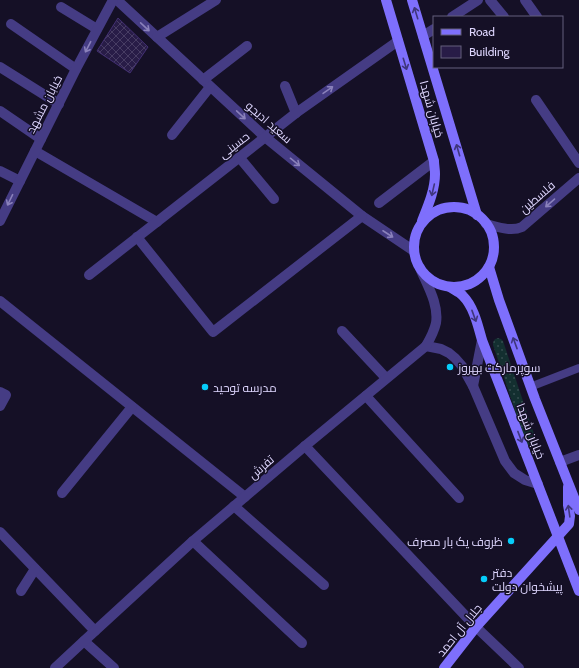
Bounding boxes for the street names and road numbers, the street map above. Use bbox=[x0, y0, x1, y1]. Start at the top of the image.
street label: خیابان مشهد bbox=[23, 72, 65, 136]
street label: خیابان شهدا bbox=[417, 79, 447, 139]
street label: سعید ادبجو bbox=[243, 98, 295, 146]
street label: حسینی bbox=[216, 128, 252, 162]
street label: فلسطین bbox=[516, 177, 558, 217]
street label: خیابان شهدا bbox=[513, 401, 549, 461]
street label: تفرش bbox=[245, 451, 277, 482]
street label: جلال آل احمد bbox=[433, 601, 485, 659]

